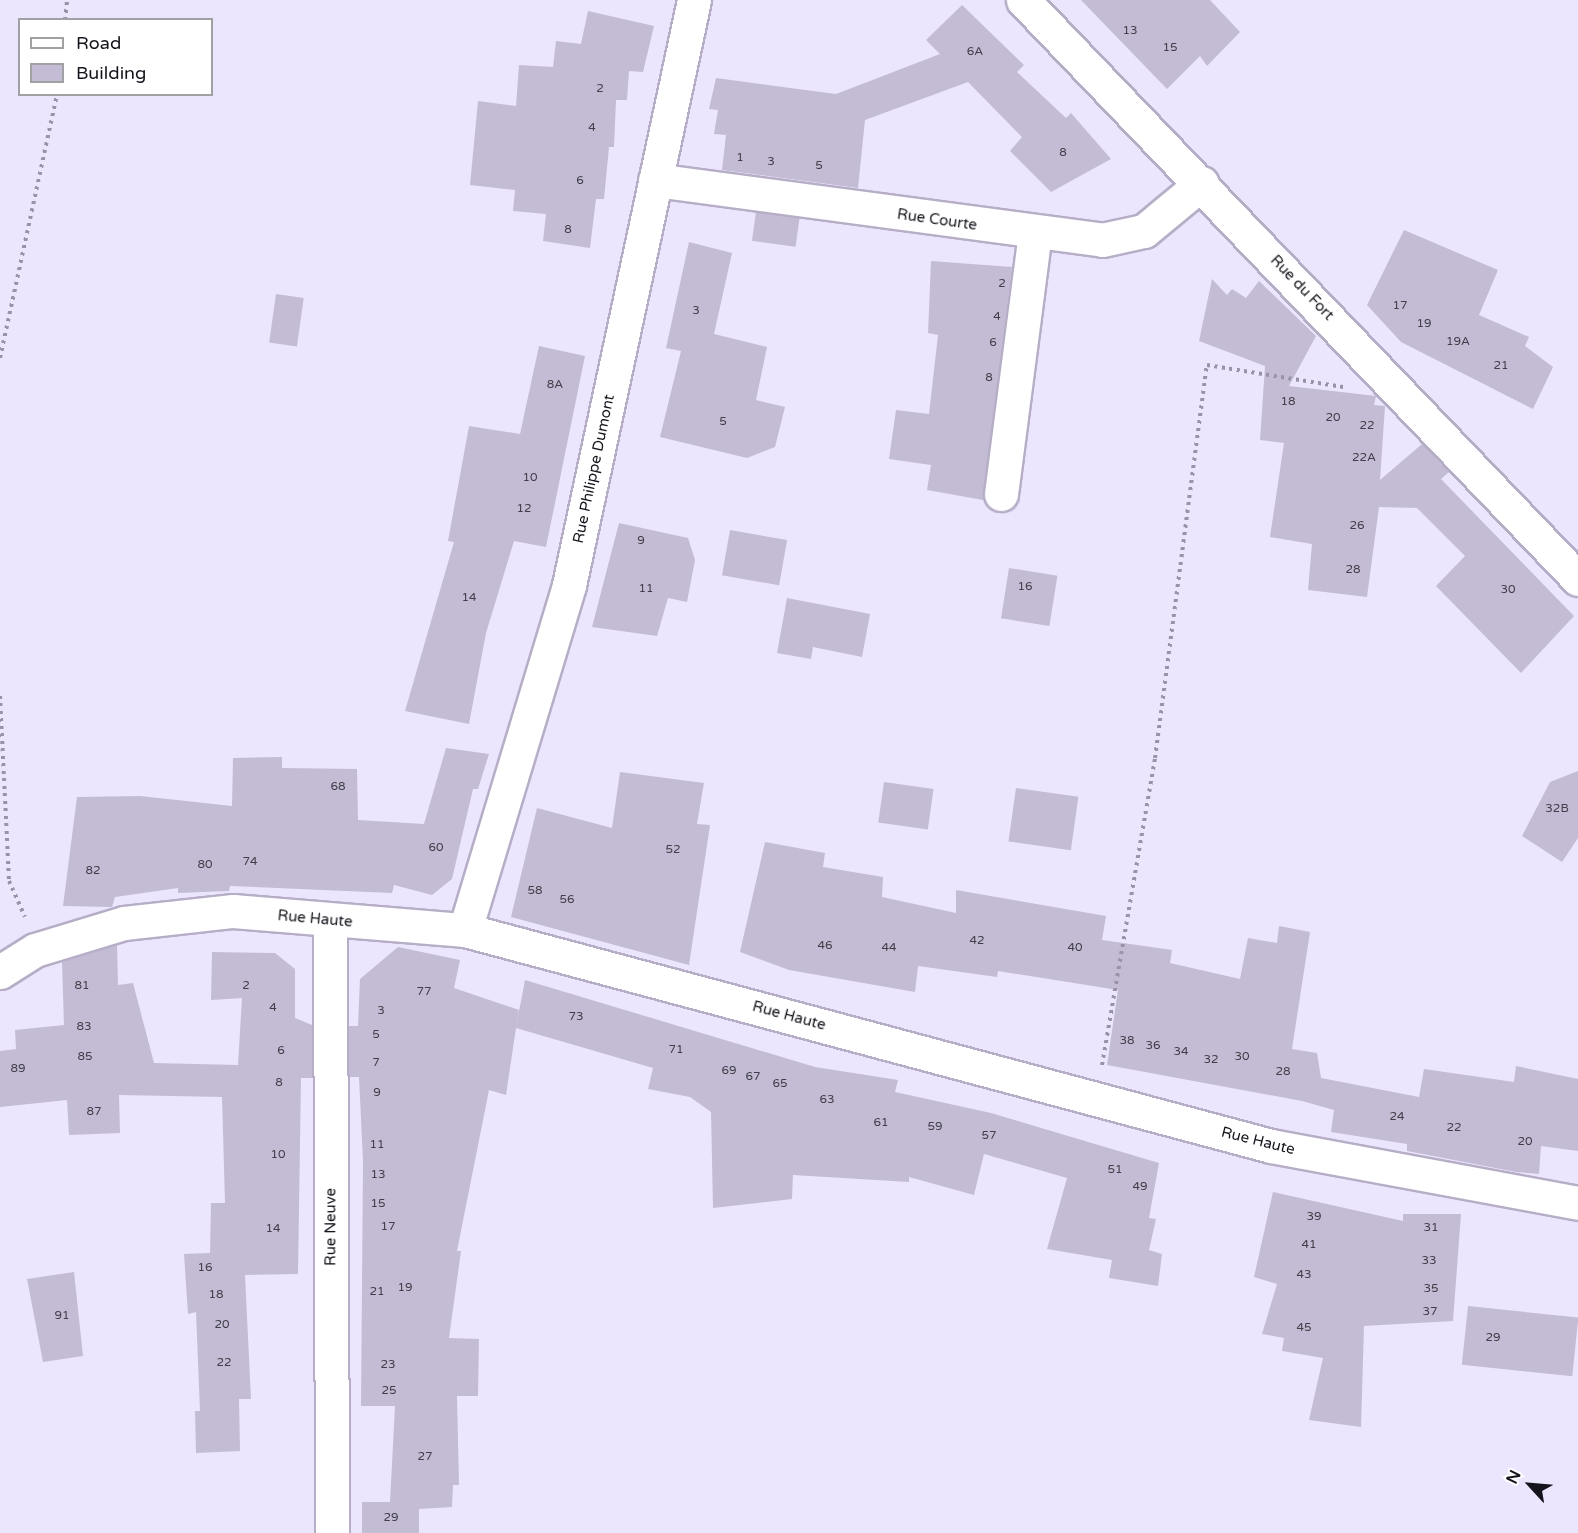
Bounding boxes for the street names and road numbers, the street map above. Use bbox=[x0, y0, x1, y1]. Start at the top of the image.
street label: Rue Courte bbox=[896, 205, 978, 235]
street label: Rue du Fort bbox=[1266, 252, 1338, 324]
street label: Rue Philippe Dumont bbox=[569, 393, 619, 545]
street label: Rue Haute bbox=[277, 907, 353, 931]
street label: Rue Haute bbox=[750, 998, 828, 1034]
street label: Rue Haute bbox=[1219, 1123, 1297, 1159]
street label: Rue Neuve bbox=[322, 1188, 340, 1266]

